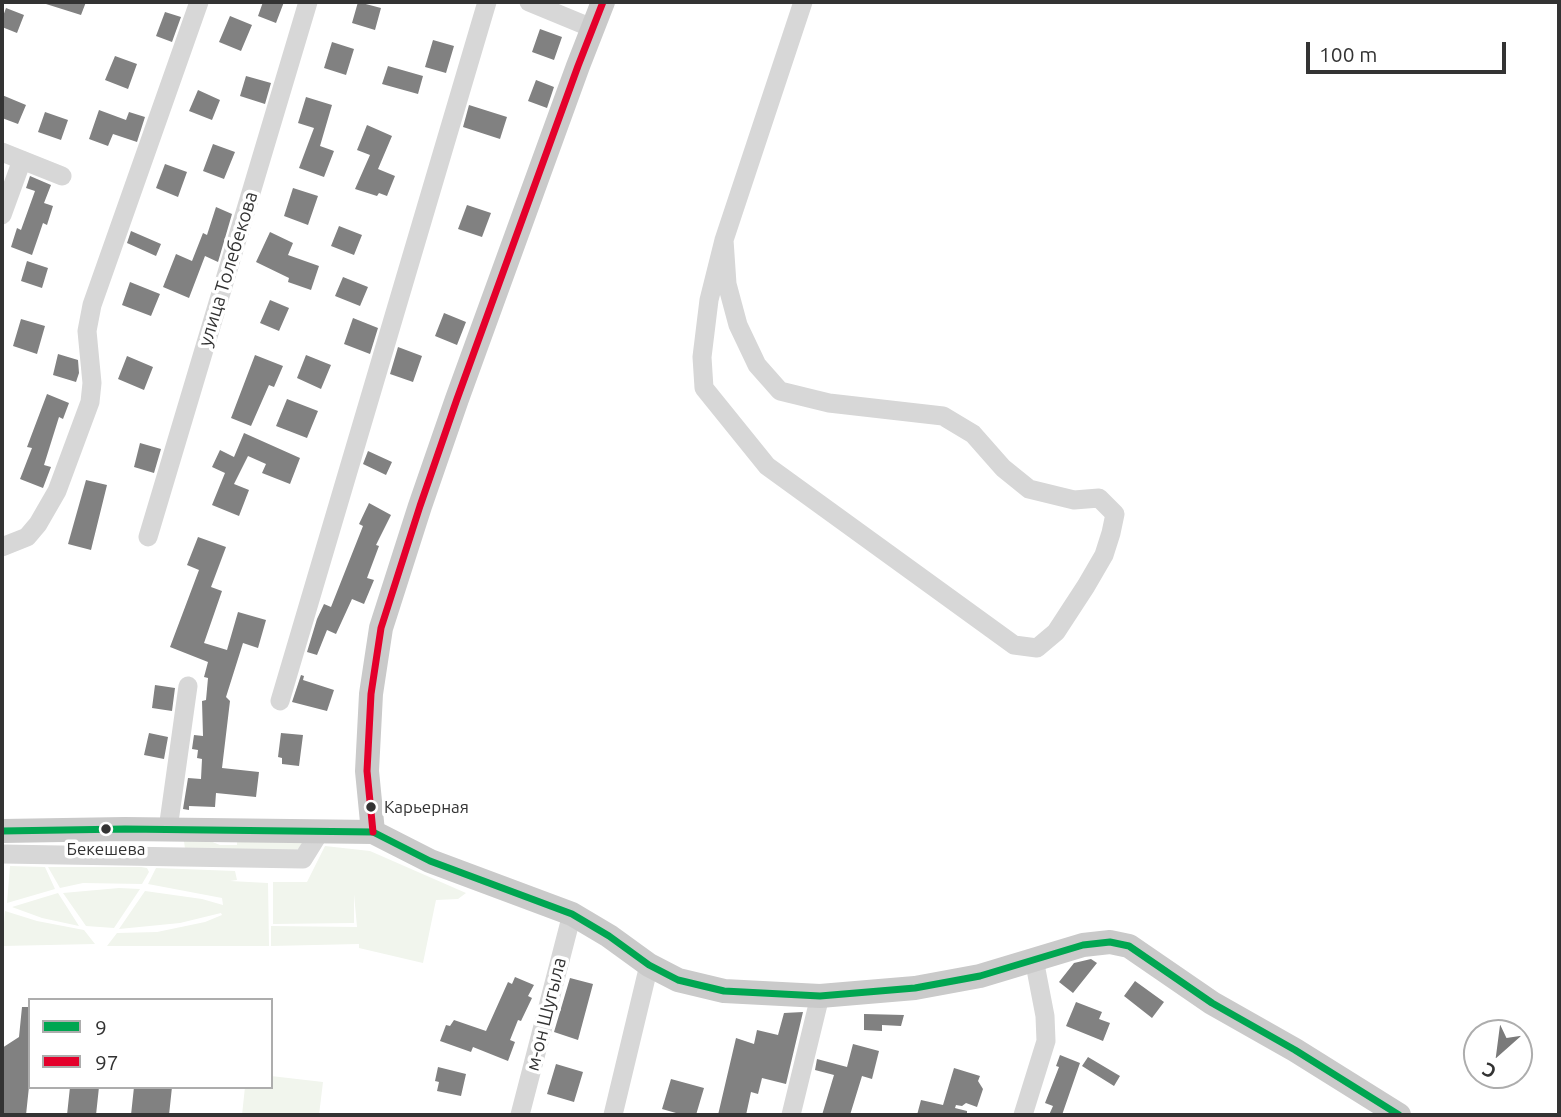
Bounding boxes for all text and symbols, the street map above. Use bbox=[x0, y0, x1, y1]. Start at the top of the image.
scale bar bbox=[1309, 28, 1508, 72]
text: 100 m bbox=[1319, 42, 1377, 66]
street label: улица Толебекова bbox=[194, 189, 262, 349]
place label: Карьерная bbox=[384, 797, 469, 817]
marker: Карьерная bbox=[364, 800, 378, 814]
marker: Бекешева bbox=[99, 822, 113, 836]
place label: Бекешева bbox=[66, 839, 146, 859]
street label: м-он Шугыла bbox=[521, 955, 571, 1073]
legend bbox=[28, 998, 273, 1089]
text: 9 bbox=[95, 1015, 107, 1039]
north arrow bbox=[1463, 1019, 1533, 1089]
text: 97 bbox=[95, 1050, 119, 1074]
text: С bbox=[1479, 1058, 1500, 1083]

